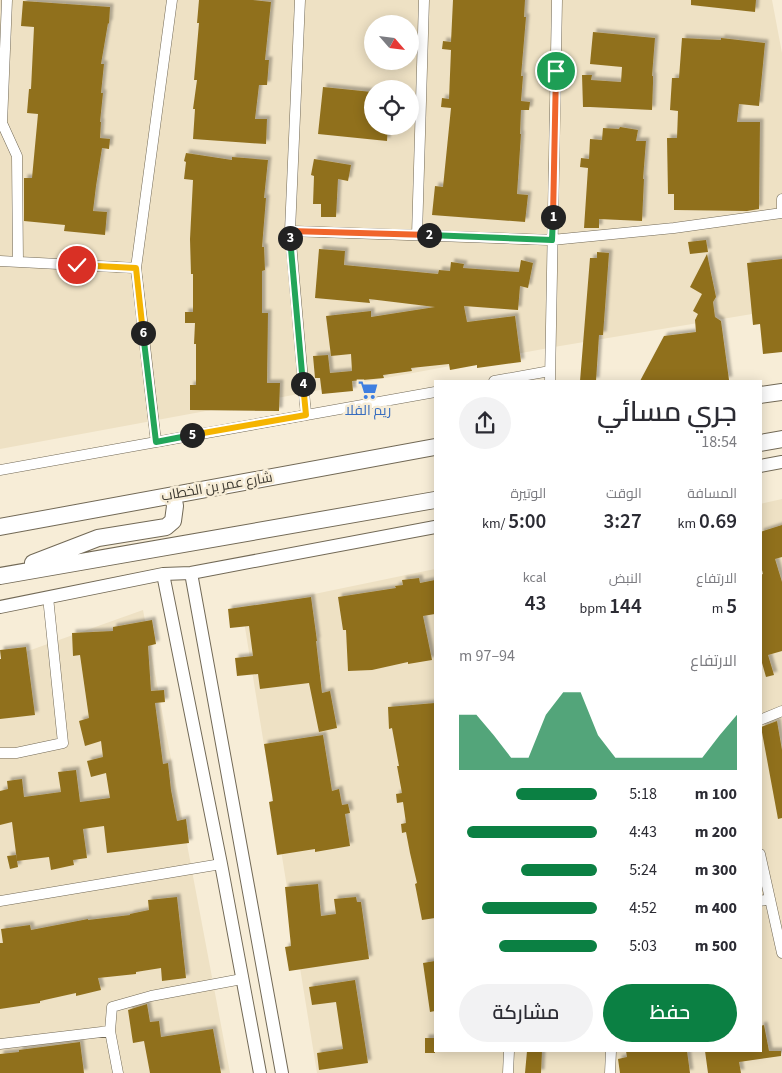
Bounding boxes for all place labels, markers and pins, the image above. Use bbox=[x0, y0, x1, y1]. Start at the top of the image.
pin bbox=[535, 50, 577, 92]
pin: 1 bbox=[540, 204, 566, 230]
pin: 2 bbox=[416, 222, 442, 248]
pin: 3 bbox=[278, 226, 302, 250]
pin bbox=[56, 244, 98, 286]
pin: 6 bbox=[130, 320, 156, 346]
pin: 4 bbox=[290, 372, 316, 396]
supermarket icon: ريم الفلا bbox=[357, 379, 379, 401]
place label: ريم الفلا bbox=[345, 401, 391, 421]
pin: 5 bbox=[180, 422, 204, 448]

